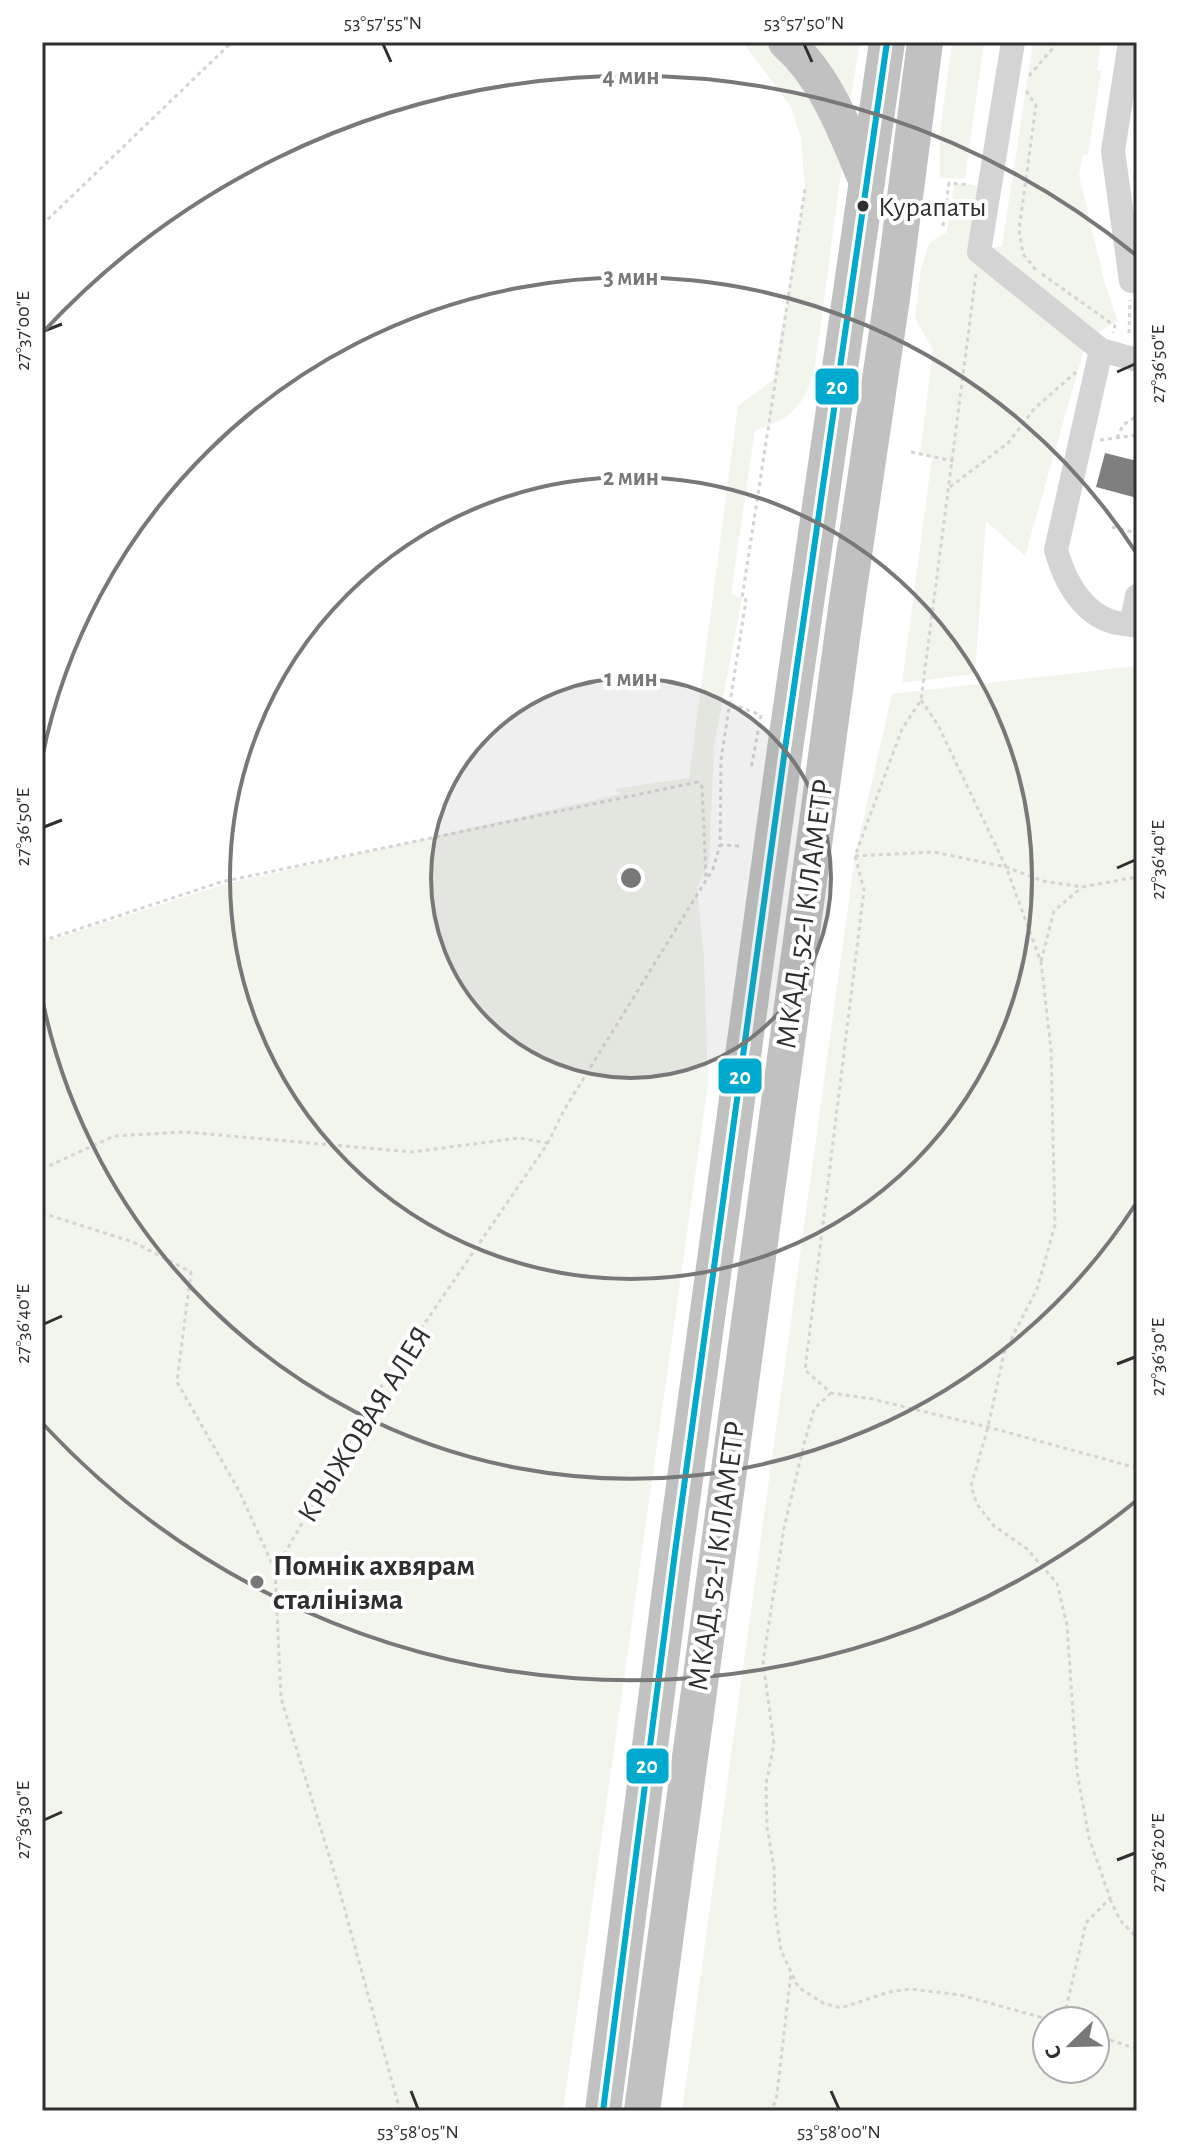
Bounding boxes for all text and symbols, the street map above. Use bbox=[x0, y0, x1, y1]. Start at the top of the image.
text: 53°57'55"N bbox=[344, 13, 422, 33]
text: 53°57'50"N bbox=[764, 13, 844, 33]
text: 4 мин bbox=[603, 65, 659, 89]
place label: Курапаты bbox=[878, 194, 987, 222]
marker: Курапаты bbox=[855, 198, 871, 214]
text: 3 мин bbox=[603, 266, 659, 290]
text: 27°37'00"E bbox=[13, 291, 33, 371]
text: 27°36'50"E bbox=[1148, 324, 1168, 403]
line badge: 20 bbox=[814, 367, 860, 406]
text: 20 bbox=[826, 376, 848, 398]
text: 2 мин bbox=[603, 466, 659, 490]
text: 1 мин bbox=[604, 667, 658, 691]
street label: МКАД, 52-І КІЛАМЕТР bbox=[771, 778, 839, 1051]
text: 27°36'50"E bbox=[13, 787, 33, 866]
text: 27°36'40"E bbox=[1148, 820, 1168, 900]
centre of rings bbox=[617, 864, 645, 892]
line badge: 20 bbox=[717, 1057, 763, 1095]
text: 20 bbox=[729, 1066, 751, 1088]
text: 27°36'40"E bbox=[13, 1284, 33, 1364]
text: 27°36'30"E bbox=[1148, 1317, 1168, 1396]
street label: КРЫЖОВАЯ АЛЕЯ bbox=[293, 1321, 437, 1528]
street label: МКАД, 52-І КІЛАМЕТР bbox=[683, 1420, 751, 1693]
place label: Помнік ахвярам сталінізма bbox=[273, 1551, 475, 1615]
marker: Помнік ахвярам сталінізма bbox=[248, 1573, 266, 1591]
line badge: 20 bbox=[625, 1747, 670, 1785]
text: 20 bbox=[636, 1755, 658, 1777]
text: 27°36'30"E bbox=[13, 1780, 33, 1859]
text: 27°36'20"E bbox=[1148, 1813, 1168, 1893]
north arrow bbox=[1031, 2005, 1111, 2085]
text: С bbox=[1041, 2043, 1066, 2062]
text: 53°58'05"N bbox=[377, 2122, 459, 2142]
text: 53°58'00"N bbox=[797, 2122, 881, 2142]

